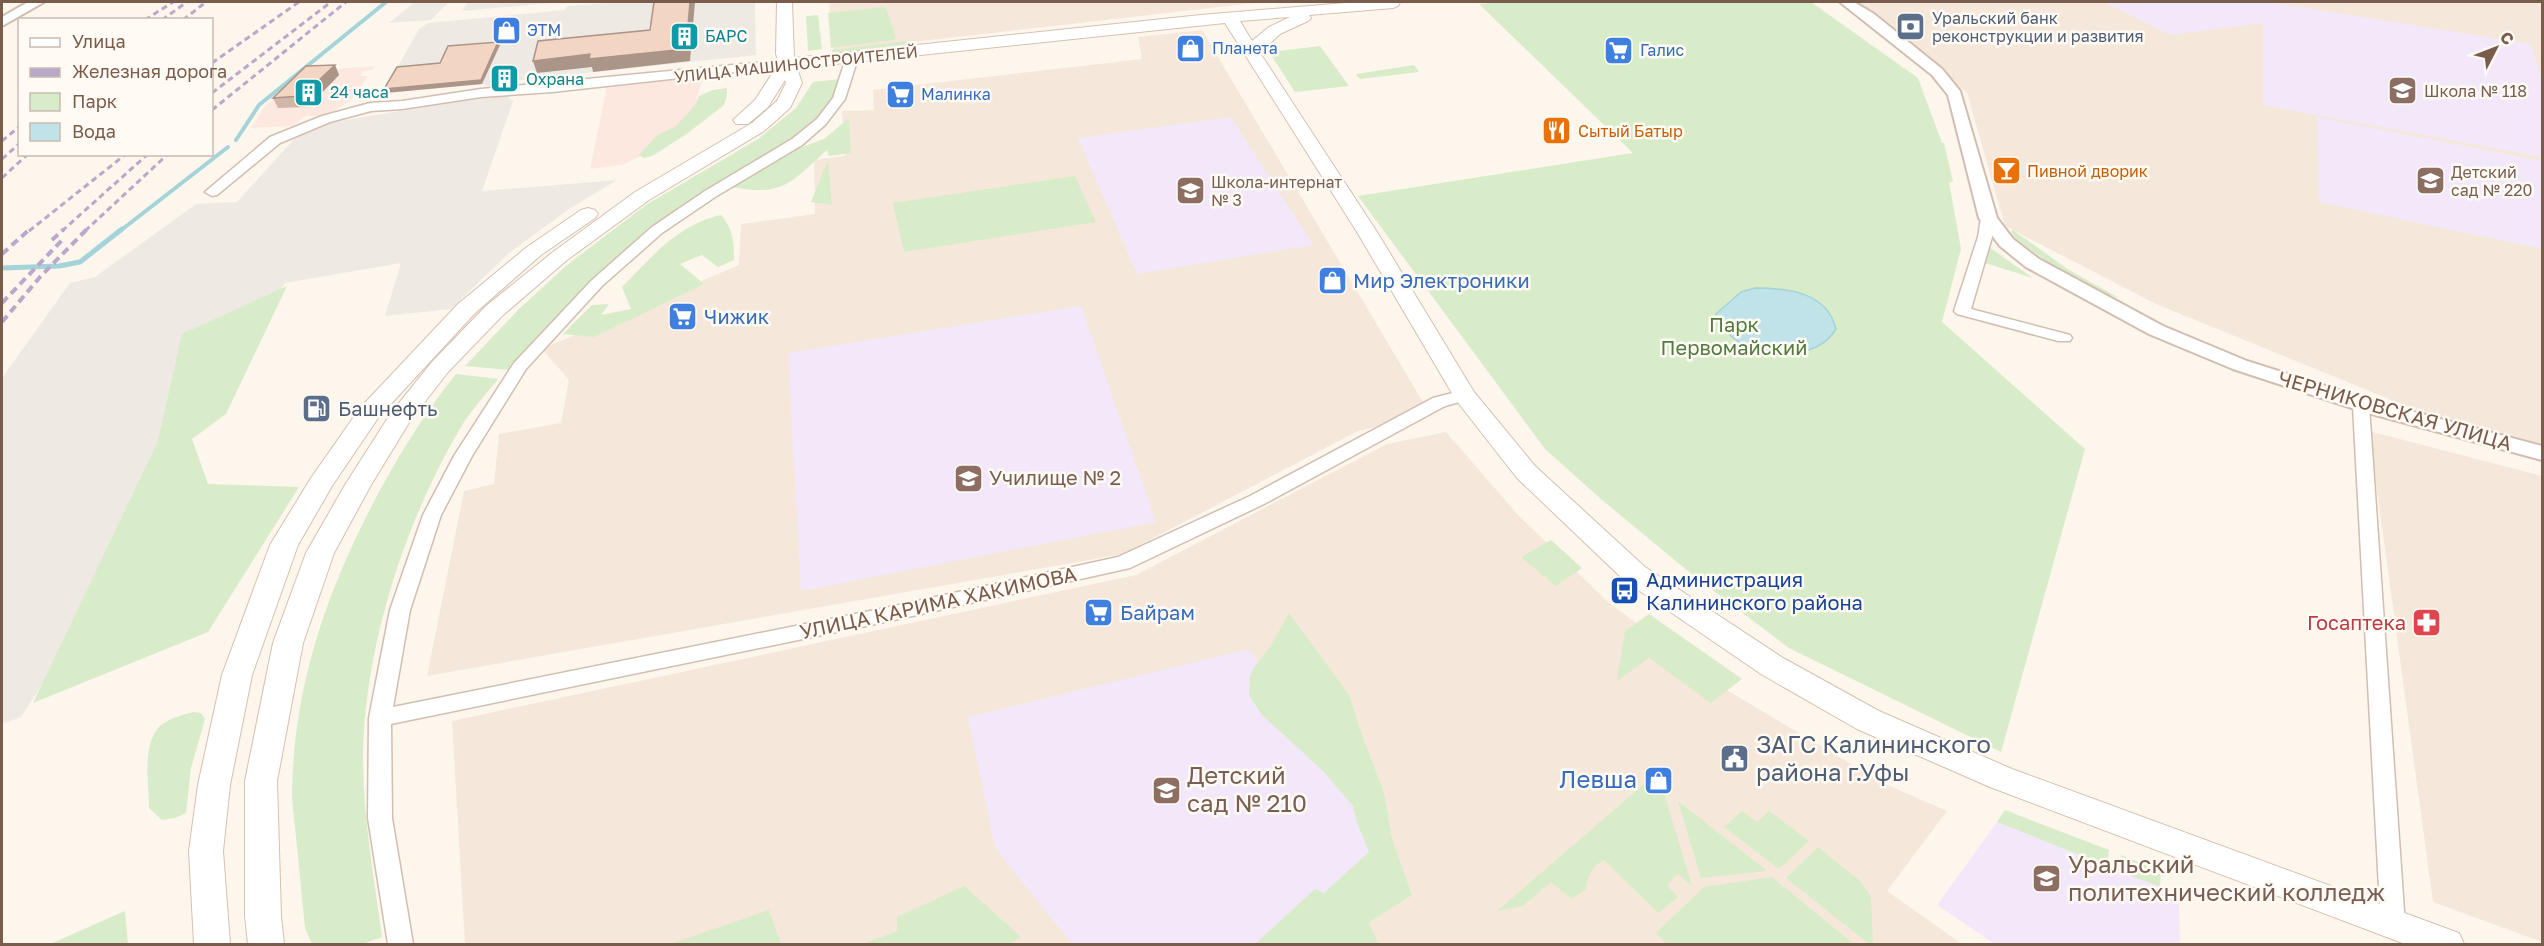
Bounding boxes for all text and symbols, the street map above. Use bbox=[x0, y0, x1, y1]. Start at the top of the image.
place label: Уральский банк реконструкции и развития bbox=[1932, 8, 2144, 46]
bank icon: Уральский банк реконструкции и развития bbox=[1895, 11, 1927, 43]
shop icon: ЭТМ bbox=[490, 14, 522, 46]
legend bbox=[18, 18, 213, 156]
north arrow bbox=[2466, 18, 2526, 78]
place label: ЭТМ bbox=[527, 20, 561, 40]
building icon: БАРС bbox=[668, 20, 700, 52]
place label: БАРС bbox=[705, 26, 748, 46]
text: С bbox=[2496, 27, 2518, 49]
text: Улица bbox=[72, 30, 126, 52]
shop icon: Планета bbox=[1175, 32, 1207, 64]
supermarket icon: Галис bbox=[1603, 34, 1635, 66]
place label: Планета bbox=[1212, 38, 1278, 58]
place label: Галис bbox=[1640, 40, 1685, 60]
street label: УЛИЦА МАШИНОСТРОИТЕЛЕЙ bbox=[673, 41, 919, 87]
text: Железная дорога bbox=[72, 60, 227, 82]
building icon: Охрана bbox=[489, 63, 521, 95]
place label: Охрана bbox=[526, 69, 584, 89]
school or university icon: Школа № 118 bbox=[2387, 75, 2419, 107]
building icon: 24 часа bbox=[293, 76, 325, 108]
supermarket icon: Малинка bbox=[884, 78, 916, 110]
place label: Школа № 118 bbox=[2424, 81, 2527, 101]
place label: 24 часа bbox=[330, 82, 389, 102]
place label: Малинка bbox=[921, 84, 991, 104]
text: Парк bbox=[72, 90, 117, 112]
restaurant icon: Сытый Батыр bbox=[1541, 115, 1573, 147]
text: Вода bbox=[72, 120, 116, 142]
place label: Сытый Батыр bbox=[1578, 121, 1683, 141]
bar icon: Пивной дворик bbox=[1990, 155, 2022, 187]
place label: Пивной дворик bbox=[2027, 161, 2148, 181]
place label: Детский сад № 220 bbox=[2451, 162, 2532, 200]
school or university icon: Детский сад № 220 bbox=[2414, 165, 2446, 197]
place label: Школа-интернат № 3 bbox=[1211, 172, 1342, 210]
school or university icon: Школа-интернат № 3 bbox=[1174, 175, 1206, 207]
shop icon: Мир Электроники bbox=[1316, 265, 1348, 297]
place label: Мир Электроники bbox=[1353, 268, 1530, 292]
supermarket icon: Чижик bbox=[667, 301, 699, 333]
place label: Чижик bbox=[704, 304, 769, 328]
park label: Парк Первомайский bbox=[1661, 312, 1807, 359]
street label: ЧЕРНИКОВСКАЯ УЛИЦА bbox=[2276, 365, 2515, 455]
fuel station icon: Башнефть bbox=[301, 393, 333, 425]
place label: Башнефть bbox=[338, 396, 438, 420]
school or university icon: Училище № 2 bbox=[952, 462, 984, 494]
place label: Училище № 2 bbox=[989, 465, 1121, 489]
street label: УЛИЦА КАРИМА ХАКИМОВА bbox=[797, 561, 1078, 643]
place label: Администрация Калининского района bbox=[1646, 567, 1863, 614]
bus stop icon: Администрация Калининского района bbox=[1609, 575, 1641, 607]
supermarket icon: Байрам bbox=[1083, 597, 1115, 629]
place label: Байрам bbox=[1120, 600, 1195, 624]
pharmacy icon: Госаптека bbox=[2411, 607, 2443, 639]
place label: Госаптека bbox=[2307, 610, 2406, 634]
place label: ЗАГС Калининского района г.Уфы bbox=[1756, 729, 1991, 786]
public building icon: ЗАГС Калининского района г.Уфы bbox=[1719, 743, 1751, 775]
place label: Детский сад № 210 bbox=[1187, 760, 1307, 817]
place label: Левша bbox=[1559, 764, 1637, 793]
shop icon: Левша bbox=[1642, 764, 1674, 796]
school or university icon: Детский сад № 210 bbox=[1150, 774, 1182, 806]
place label: Уральский политехнический колледж bbox=[2068, 849, 2385, 906]
school or university icon: Уральский политехнический колледж bbox=[2031, 863, 2063, 895]

